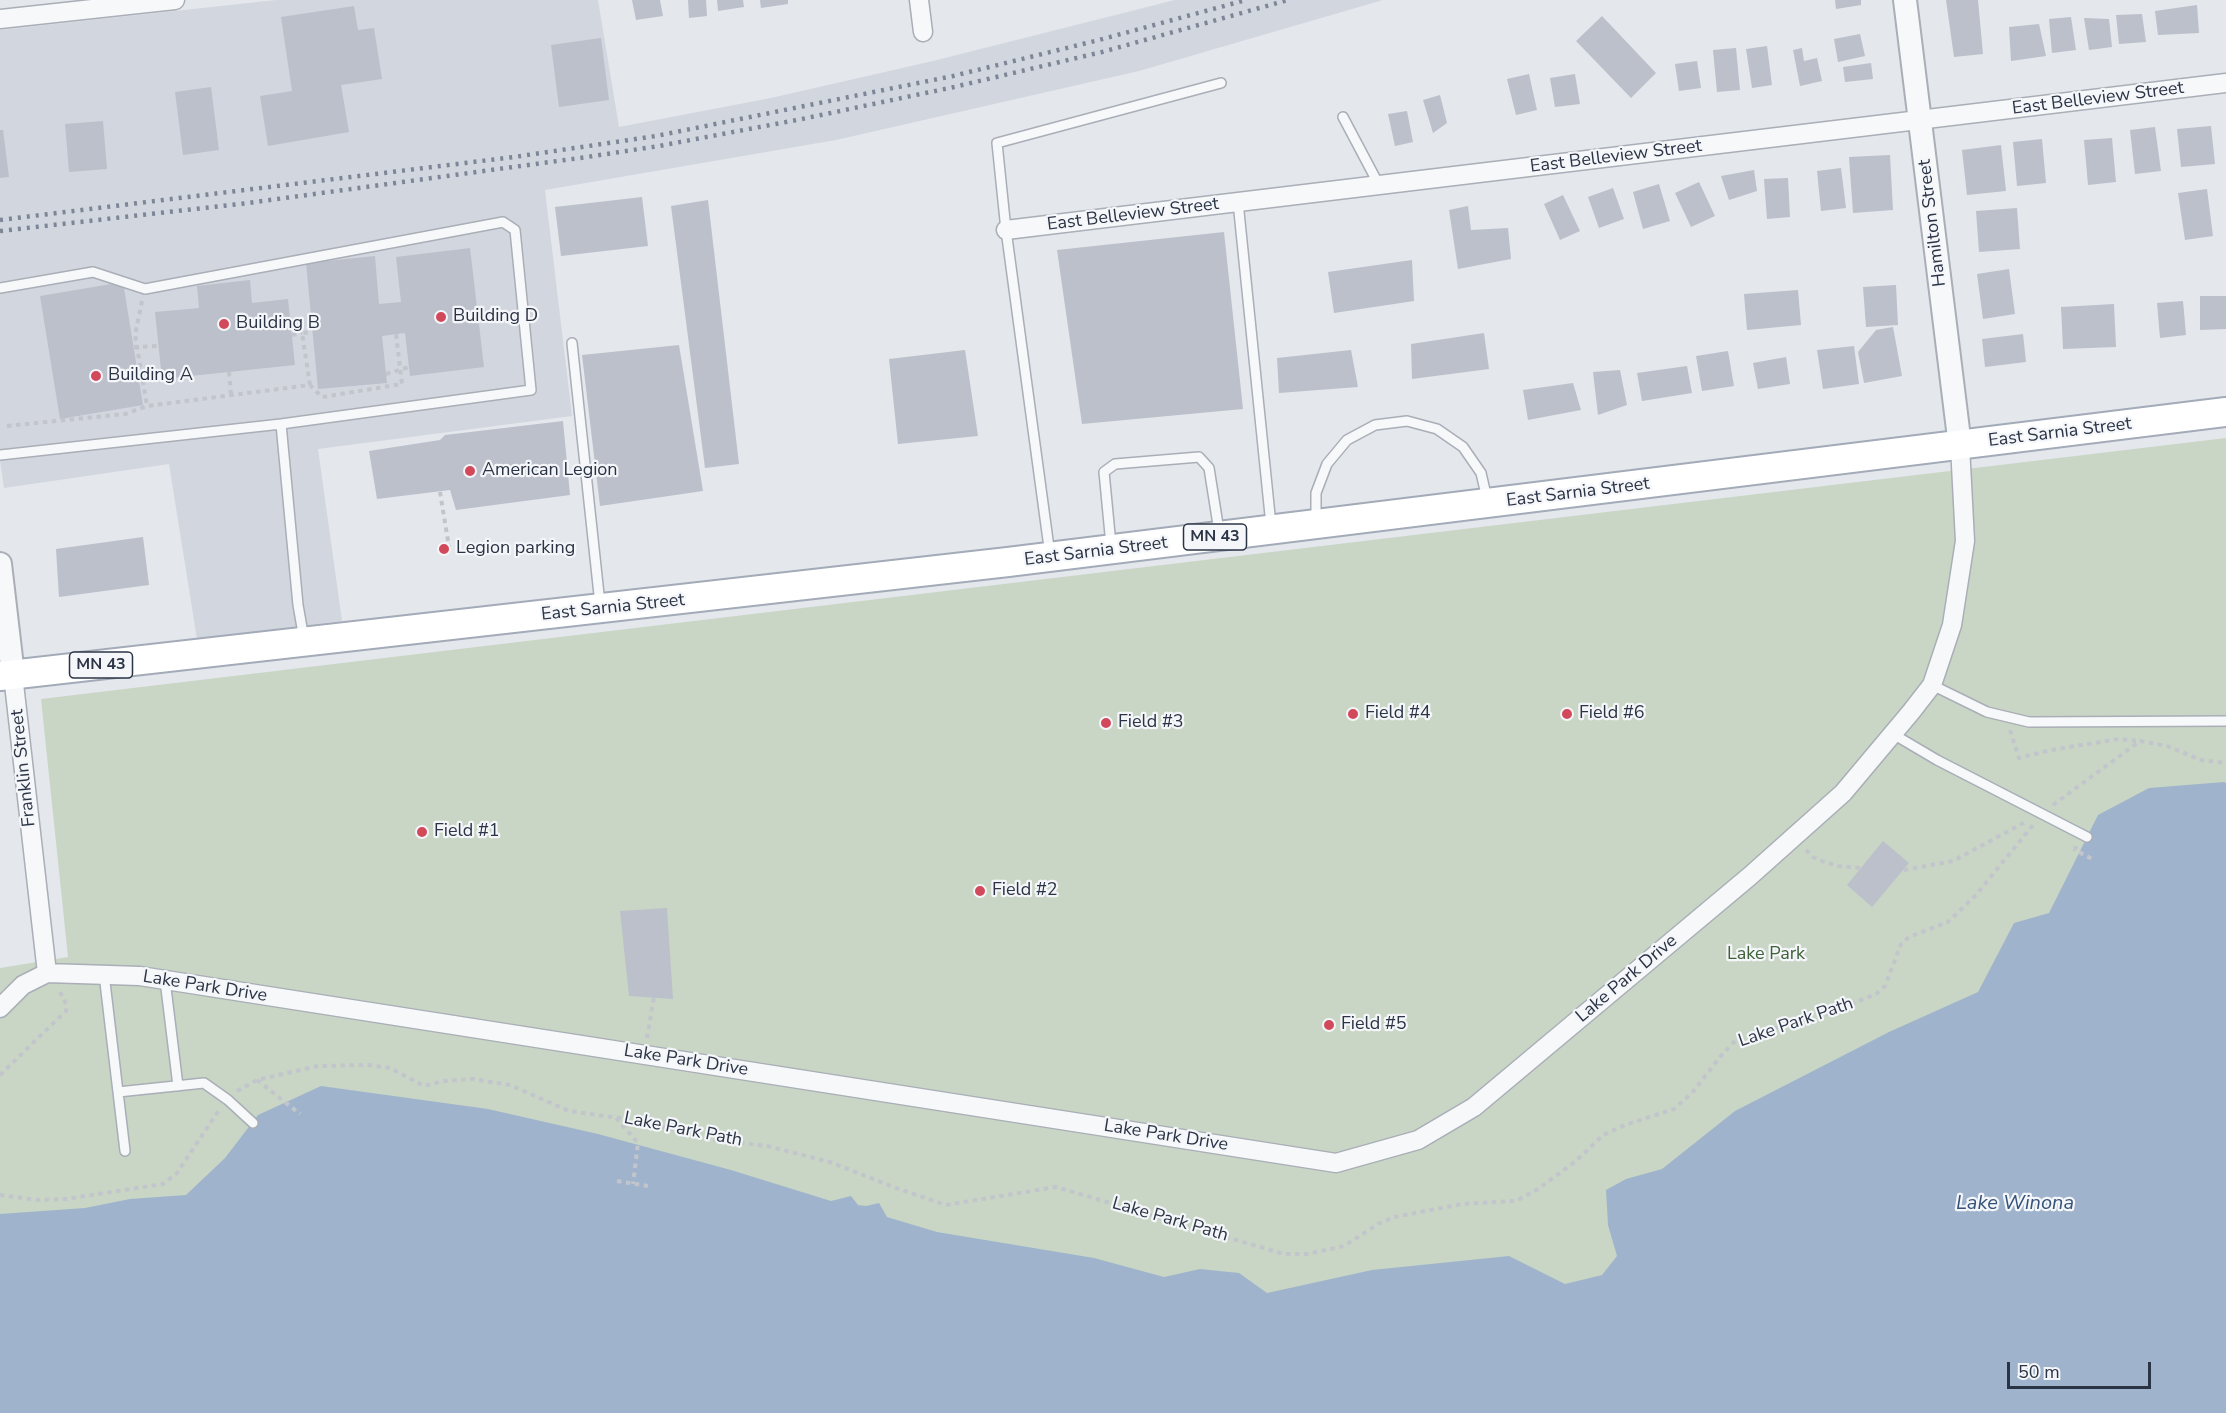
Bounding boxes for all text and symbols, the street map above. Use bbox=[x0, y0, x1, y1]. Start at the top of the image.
street label: East Belleview Street bbox=[2011, 78, 2185, 120]
street label: East Belleview Street bbox=[1529, 136, 1703, 178]
street label: Hamilton Street bbox=[1914, 158, 1952, 288]
street label: East Belleview Street bbox=[1046, 194, 1220, 236]
place label: Building D bbox=[453, 306, 538, 328]
marker: Building D bbox=[434, 310, 448, 324]
place label: Building B bbox=[236, 313, 320, 335]
marker: Building B bbox=[217, 317, 231, 331]
place label: Building A bbox=[108, 365, 193, 387]
marker: Building A bbox=[89, 369, 103, 383]
street label: East Sarnia Street bbox=[1987, 413, 2133, 453]
place label: American Legion bbox=[482, 460, 618, 482]
marker: American Legion bbox=[463, 464, 477, 478]
street label: East Sarnia Street bbox=[1505, 473, 1651, 513]
road number: MN 43 bbox=[1184, 524, 1246, 550]
street label: East Sarnia Street bbox=[1023, 532, 1169, 572]
place label: Legion parking bbox=[456, 538, 575, 560]
marker: Legion parking bbox=[437, 542, 451, 556]
street label: East Sarnia Street bbox=[540, 590, 686, 626]
road number: MN 43 bbox=[70, 652, 132, 678]
place label: Field #4 bbox=[1365, 703, 1431, 725]
place label: Field #6 bbox=[1579, 703, 1645, 725]
marker: Field #4 bbox=[1346, 707, 1360, 721]
marker: Field #6 bbox=[1560, 707, 1574, 721]
street label: Franklin Street bbox=[7, 708, 41, 828]
place label: Field #3 bbox=[1118, 712, 1184, 734]
marker: Field #3 bbox=[1099, 716, 1113, 730]
place label: Field #1 bbox=[434, 821, 500, 843]
marker: Field #1 bbox=[415, 825, 429, 839]
place label: Field #2 bbox=[992, 880, 1058, 902]
marker: Field #2 bbox=[973, 884, 987, 898]
street label: Lake Park Drive bbox=[1572, 930, 1682, 1028]
park label: Lake Park bbox=[1727, 944, 1805, 966]
street label: Lake Park Drive bbox=[141, 967, 269, 1007]
street label: Lake Park Path bbox=[1736, 993, 1856, 1053]
place label: Field #5 bbox=[1341, 1014, 1407, 1036]
marker: Field #5 bbox=[1322, 1018, 1336, 1032]
street label: Lake Park Drive bbox=[622, 1041, 750, 1081]
street label: Lake Park Path bbox=[622, 1108, 744, 1152]
street label: Lake Park Drive bbox=[1102, 1116, 1230, 1156]
water label: Lake Winona bbox=[1956, 1192, 2074, 1216]
street label: Lake Park Path bbox=[1109, 1193, 1231, 1247]
scale bar bbox=[2010, 1350, 2154, 1388]
text: 50 m bbox=[2018, 1360, 2060, 1384]

